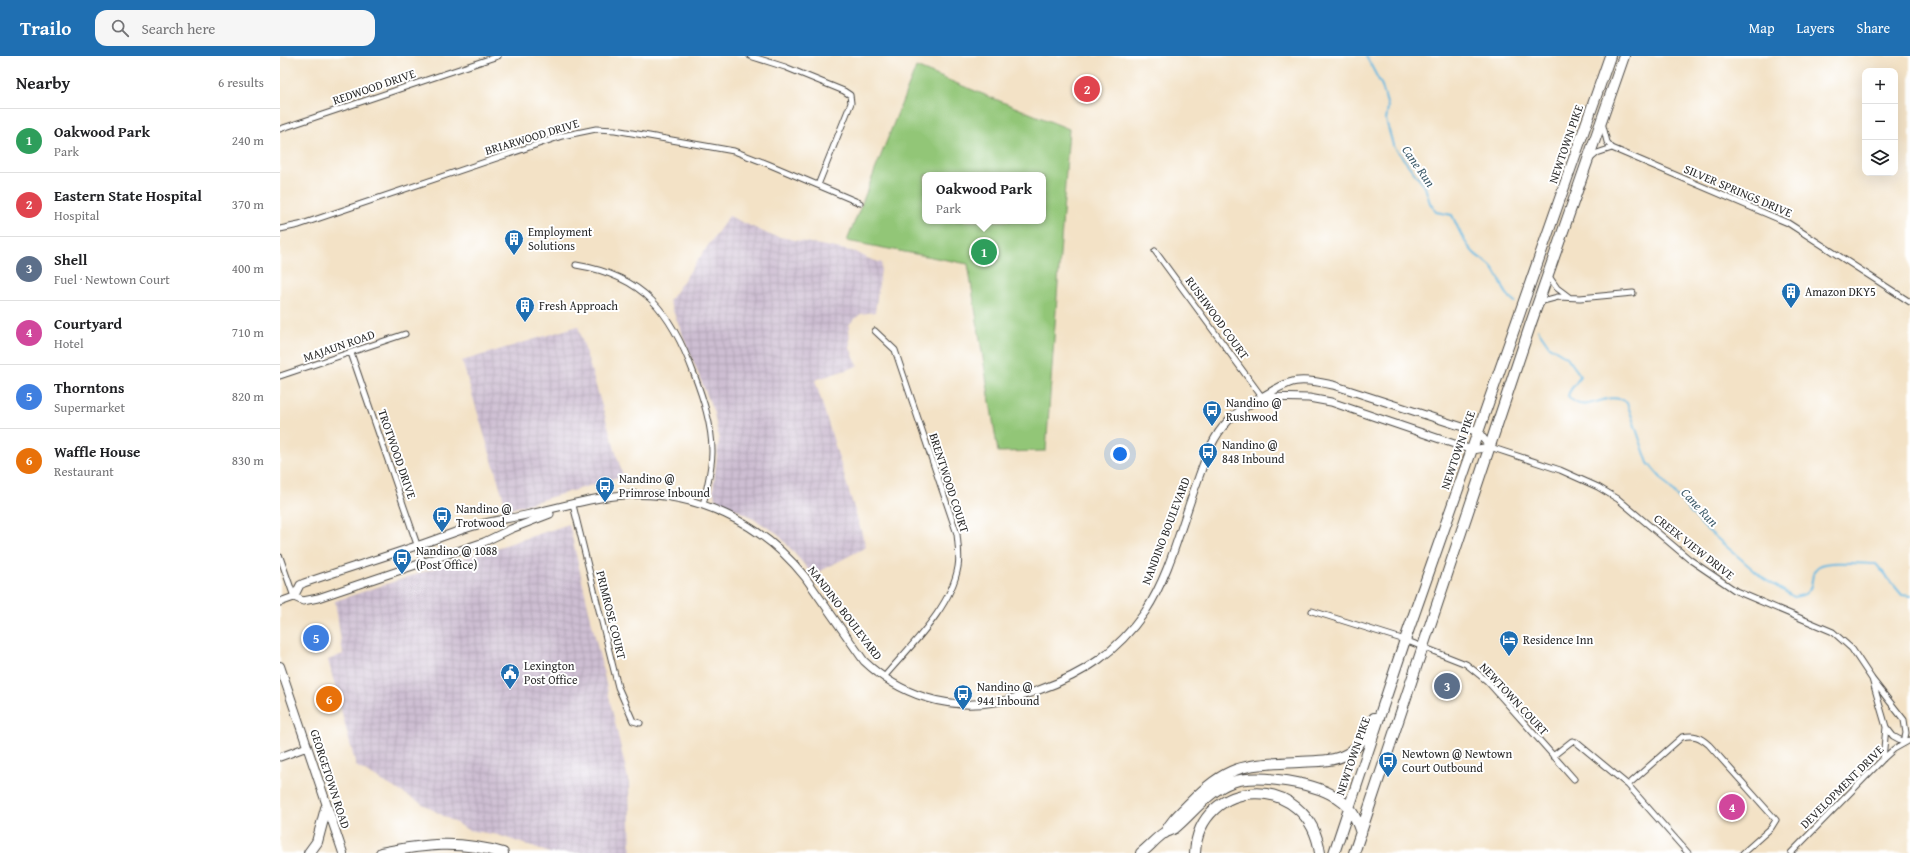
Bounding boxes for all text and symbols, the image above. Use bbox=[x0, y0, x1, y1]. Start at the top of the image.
search box bbox=[95, 10, 375, 46]
text: Trailo bbox=[20, 14, 71, 42]
icon: search bbox=[109, 17, 131, 39]
text: Search here bbox=[141, 18, 215, 39]
text: Map bbox=[1749, 18, 1775, 38]
text: Layers bbox=[1797, 18, 1835, 38]
text: Share bbox=[1857, 18, 1890, 38]
street label: REDWOOD DRIVE bbox=[330, 64, 417, 109]
map controls bbox=[1862, 68, 1898, 176]
button: + bbox=[1862, 68, 1898, 104]
text: Nearby bbox=[16, 70, 70, 95]
text: 6 results bbox=[218, 73, 264, 92]
pin: 2 bbox=[1074, 74, 1100, 104]
street label: NEWTOWN PIKE bbox=[1544, 102, 1587, 185]
button: − bbox=[1862, 104, 1898, 140]
street label: BRIARWOOD DRIVE bbox=[483, 114, 581, 159]
text: Oakwood Park bbox=[54, 121, 150, 142]
text: 1 bbox=[26, 131, 32, 150]
text: 240 m bbox=[232, 131, 264, 150]
button: layers bbox=[1862, 140, 1898, 176]
text: Park bbox=[54, 142, 79, 161]
water label: Cane Run bbox=[1397, 142, 1440, 191]
street label: SILVER SPRINGS DRIVE bbox=[1681, 160, 1795, 221]
popup bbox=[922, 172, 1046, 224]
text: Oakwood Park bbox=[936, 178, 1032, 199]
text: Eastern State Hospital bbox=[54, 185, 202, 206]
text: 2 bbox=[26, 195, 32, 214]
text: 370 m bbox=[232, 195, 264, 214]
text: Park bbox=[936, 199, 961, 218]
text: Hospital bbox=[54, 206, 99, 225]
place label: Employment Solutions bbox=[528, 223, 593, 254]
building icon: Employment Solutions bbox=[503, 228, 525, 256]
pin: 1 bbox=[971, 237, 997, 267]
text: Shell bbox=[54, 249, 87, 270]
text: 3 bbox=[26, 259, 32, 278]
text: 400 m bbox=[232, 259, 264, 278]
text: Fuel · Newtown Court bbox=[54, 270, 170, 289]
street label: RUSHWOOD COURT bbox=[1182, 273, 1253, 363]
building icon: Amazon DKY5 bbox=[1780, 281, 1802, 309]
place label: Amazon DKY5 bbox=[1805, 283, 1876, 300]
building icon: Fresh Approach bbox=[514, 295, 536, 323]
place label: Fresh Approach bbox=[539, 297, 618, 314]
text: Courtyard bbox=[54, 313, 122, 334]
text: 4 bbox=[26, 323, 32, 342]
text: 710 m bbox=[232, 323, 264, 342]
street label: MAJAUN ROAD bbox=[301, 325, 377, 366]
text: Hotel bbox=[54, 334, 84, 353]
text: Thorntons bbox=[54, 377, 124, 398]
text: 5 bbox=[26, 387, 32, 406]
text: 820 m bbox=[232, 387, 264, 406]
place label: Nandino @ Rushwood bbox=[1226, 394, 1282, 425]
text: Supermarket bbox=[54, 398, 125, 417]
bus stop icon: Nandino @ Rushwood bbox=[1201, 399, 1223, 427]
street label: TROTWOOD DRIVE bbox=[374, 407, 421, 501]
street label: NEWTOWN PIKE bbox=[1436, 408, 1479, 491]
street label: BRENTWOOD COURT bbox=[925, 431, 974, 535]
place label: Nandino @ 848 Inbound bbox=[1222, 436, 1285, 467]
text: Waffle House bbox=[54, 441, 140, 462]
bus stop icon: Nandino @ 848 Inbound bbox=[1197, 441, 1219, 469]
your location bbox=[1110, 444, 1130, 464]
text: 6 bbox=[26, 451, 32, 470]
text: 830 m bbox=[232, 451, 264, 470]
text: Restaurant bbox=[54, 462, 114, 481]
place label: Nandino @ Primrose Inbound bbox=[619, 470, 710, 501]
bus stop icon: Nandino @ Primrose Inbound bbox=[594, 475, 616, 503]
street label: NANDINO BOULEVARD bbox=[1137, 475, 1194, 587]
water label: Cane Run bbox=[1677, 484, 1723, 531]
place label: Nandino @ Trotwood bbox=[456, 500, 512, 531]
bus stop icon: Nandino @ Trotwood bbox=[431, 505, 453, 533]
street label: CREEK VIEW DRIVE bbox=[1651, 510, 1738, 583]
place label: Nandino @ 1088 (Post Office) bbox=[416, 542, 497, 573]
bus stop icon: Nandino @ 1088 (Post Office) bbox=[391, 547, 413, 575]
street label: NANDINO BOULEVARD bbox=[804, 562, 886, 663]
street label: PRIMROSE COURT bbox=[592, 569, 631, 661]
pin: 5 bbox=[303, 623, 329, 653]
hotel icon: Residence Inn bbox=[1498, 629, 1520, 657]
place label: Residence Inn bbox=[1523, 631, 1593, 648]
place label: Lexington Post Office bbox=[524, 657, 578, 688]
street label: NEWTOWN COURT bbox=[1476, 659, 1553, 739]
public building icon: Lexington Post Office bbox=[499, 662, 521, 690]
pin: 3 bbox=[1434, 671, 1460, 701]
place label: Nandino @ 944 Inbound bbox=[977, 678, 1040, 709]
bus stop icon: Nandino @ 944 Inbound bbox=[952, 683, 974, 711]
pin: 6 bbox=[316, 684, 342, 714]
street label: NEWTOWN PIKE bbox=[1331, 714, 1374, 797]
street label: GEORGETOWN ROAD bbox=[306, 727, 355, 831]
street label: DEVELOPMENT DRIVE bbox=[1796, 741, 1887, 832]
place label: Newtown @ Newtown Court Outbound bbox=[1402, 745, 1512, 776]
bus stop icon: Newtown @ Newtown Court Outbound bbox=[1377, 750, 1399, 778]
pin: 4 bbox=[1719, 792, 1745, 822]

